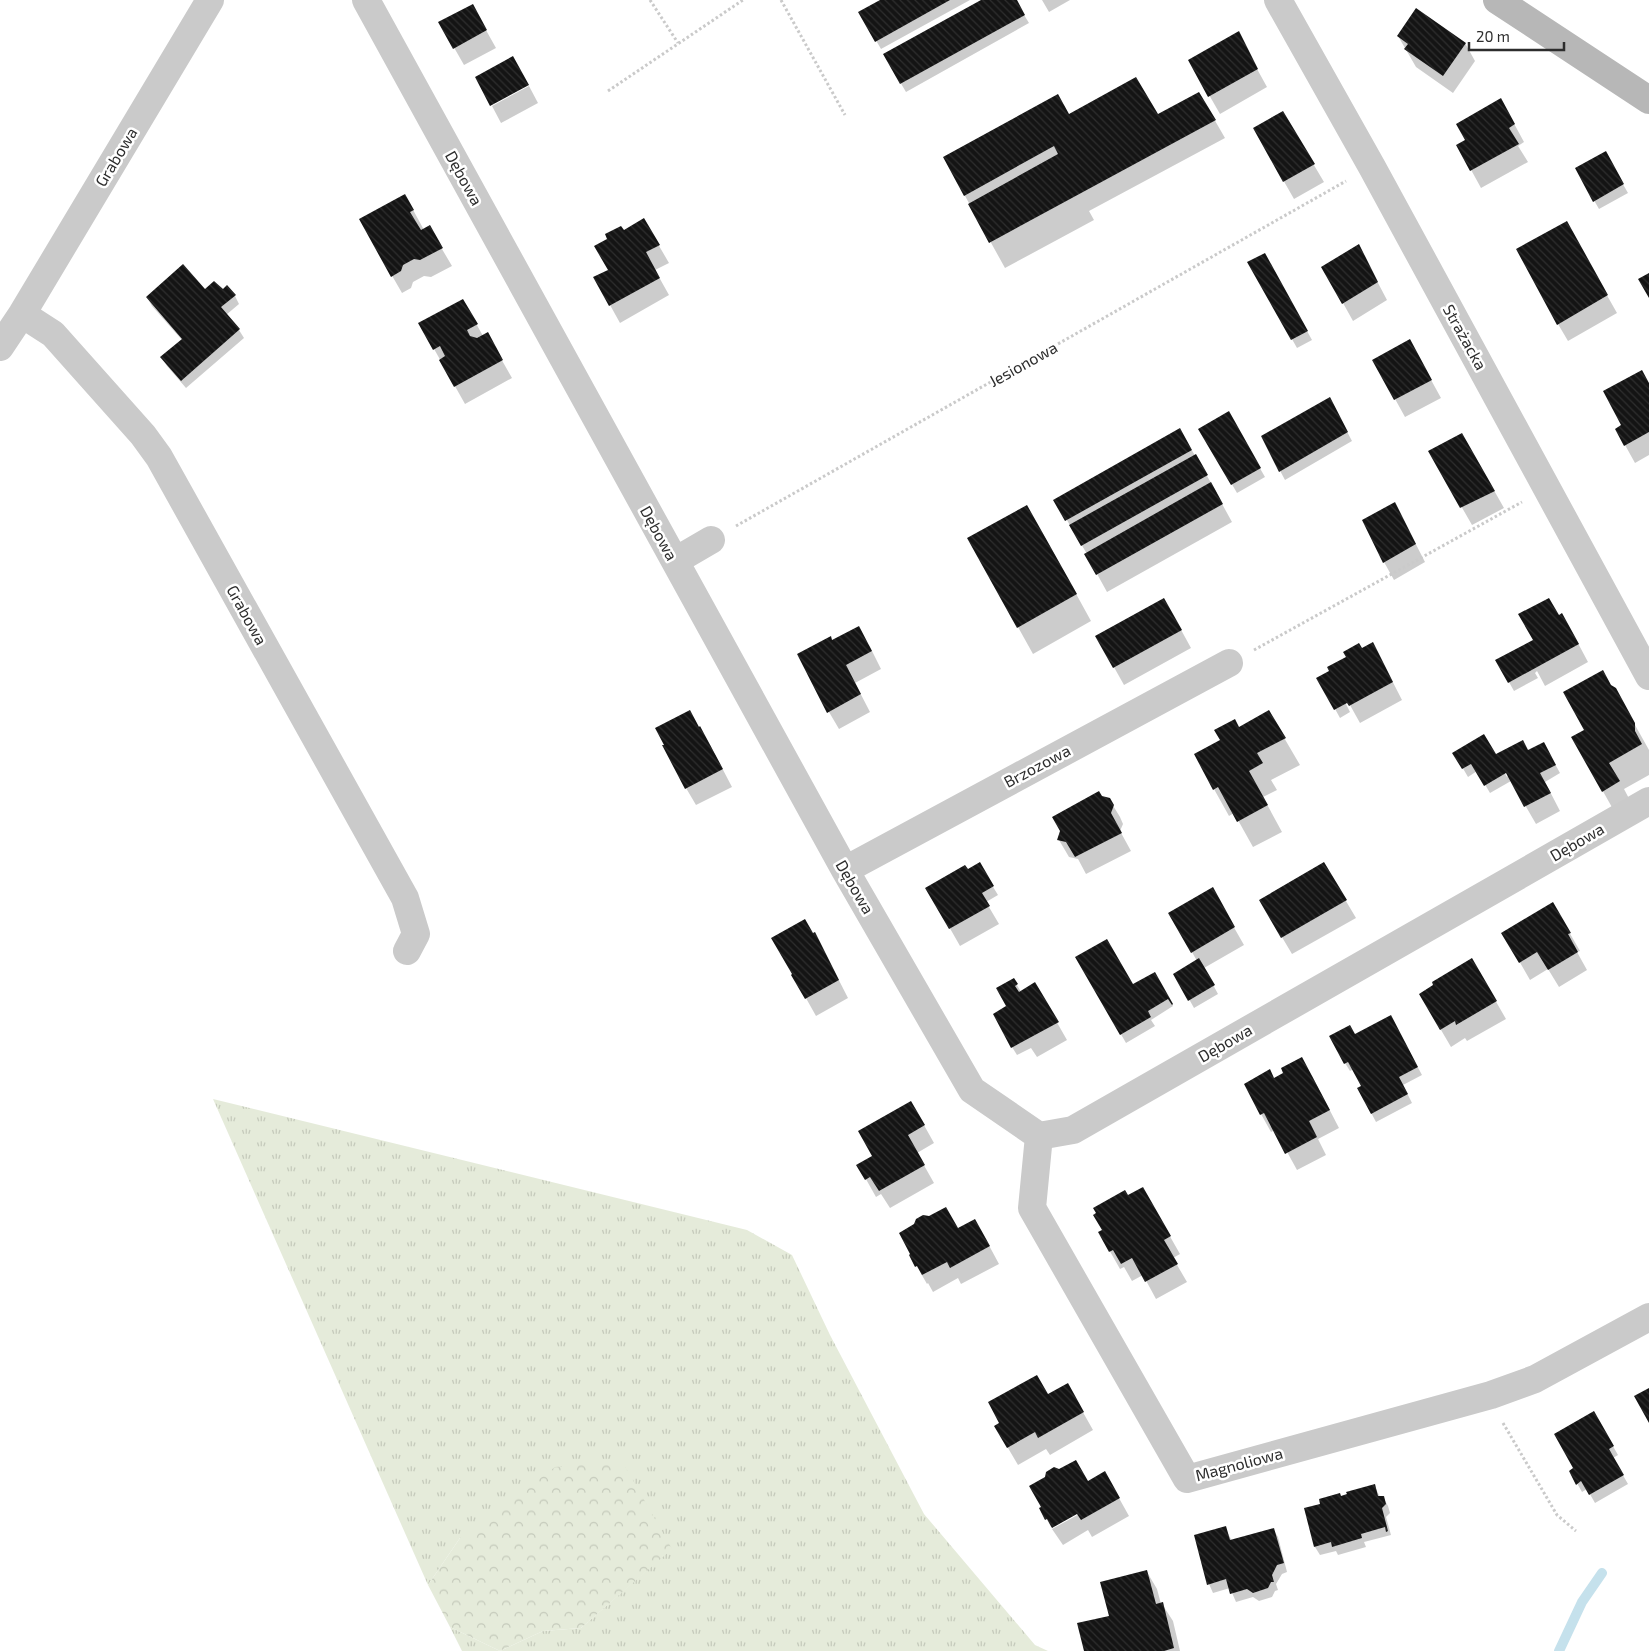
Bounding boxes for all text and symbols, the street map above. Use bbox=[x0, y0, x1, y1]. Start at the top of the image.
scale bar bbox=[1469, 20, 1564, 52]
text: 20 m bbox=[1476, 27, 1510, 45]
street label: Grabowa bbox=[91, 124, 141, 190]
street label: Dębowa bbox=[442, 147, 487, 208]
street label: Strażacka bbox=[1440, 301, 1491, 373]
street label: Jesionowa bbox=[985, 337, 1060, 390]
street label: Dębowa bbox=[637, 502, 682, 563]
street label: Grabowa bbox=[223, 582, 272, 648]
street label: Brzozowa bbox=[1000, 740, 1073, 791]
street label: Dębowa bbox=[1546, 819, 1607, 865]
street label: Dębowa bbox=[832, 856, 878, 917]
street label: Dębowa bbox=[1194, 1020, 1255, 1066]
street label: Magnoliowa bbox=[1193, 1443, 1285, 1484]

